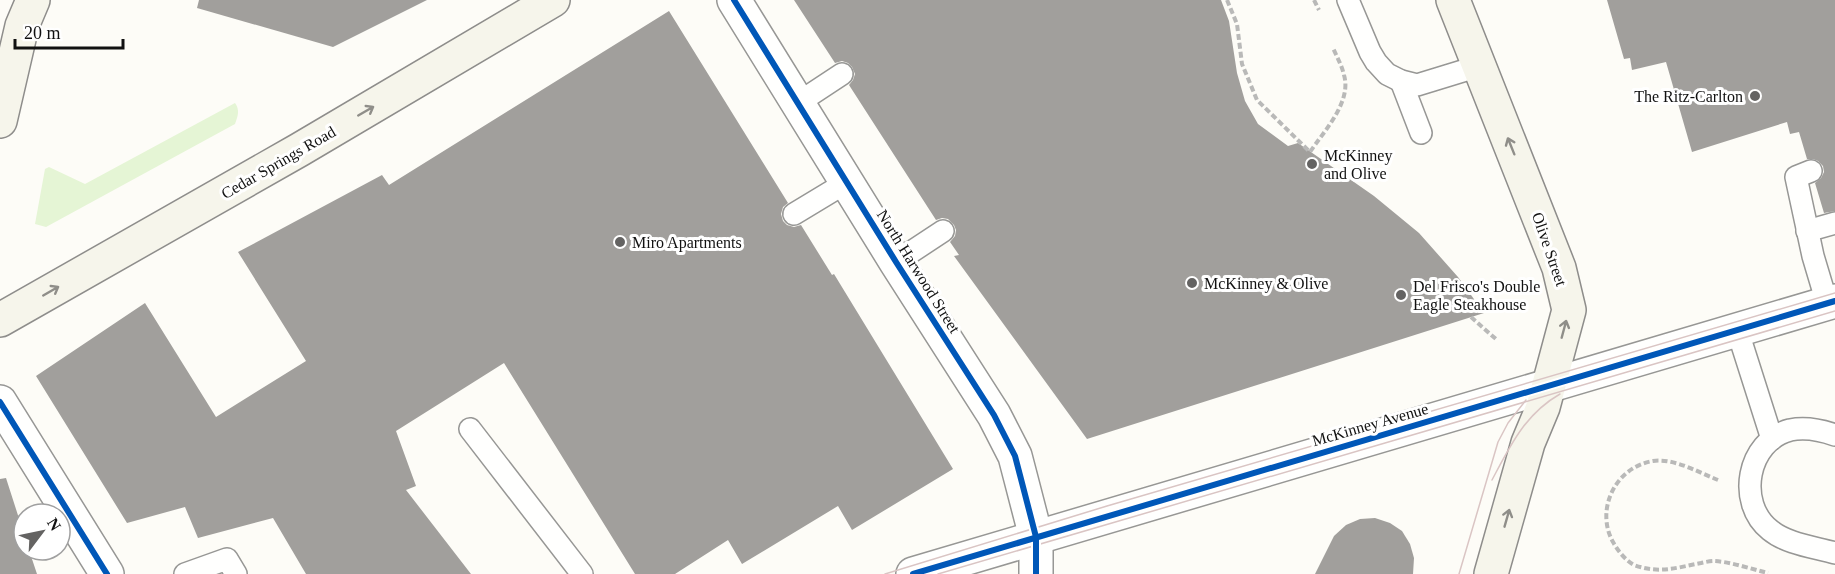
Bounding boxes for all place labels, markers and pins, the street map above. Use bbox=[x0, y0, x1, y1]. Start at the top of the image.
place label: The Ritz-Carlton bbox=[1634, 88, 1743, 105]
marker: The Ritz-Carlton bbox=[1748, 89, 1762, 103]
place label: McKinney and Olive bbox=[1324, 147, 1392, 182]
marker: McKinney and Olive bbox=[1305, 157, 1319, 171]
place label: Miro Apartments bbox=[632, 234, 742, 252]
marker: Miro Apartments bbox=[613, 235, 627, 249]
place label: McKinney & Olive bbox=[1204, 275, 1328, 293]
marker: McKinney & Olive bbox=[1185, 276, 1199, 290]
place label: Del Frisco's Double Eagle Steakhouse bbox=[1413, 278, 1540, 314]
marker: Del Frisco's Double Eagle Steakhouse bbox=[1394, 288, 1408, 302]

